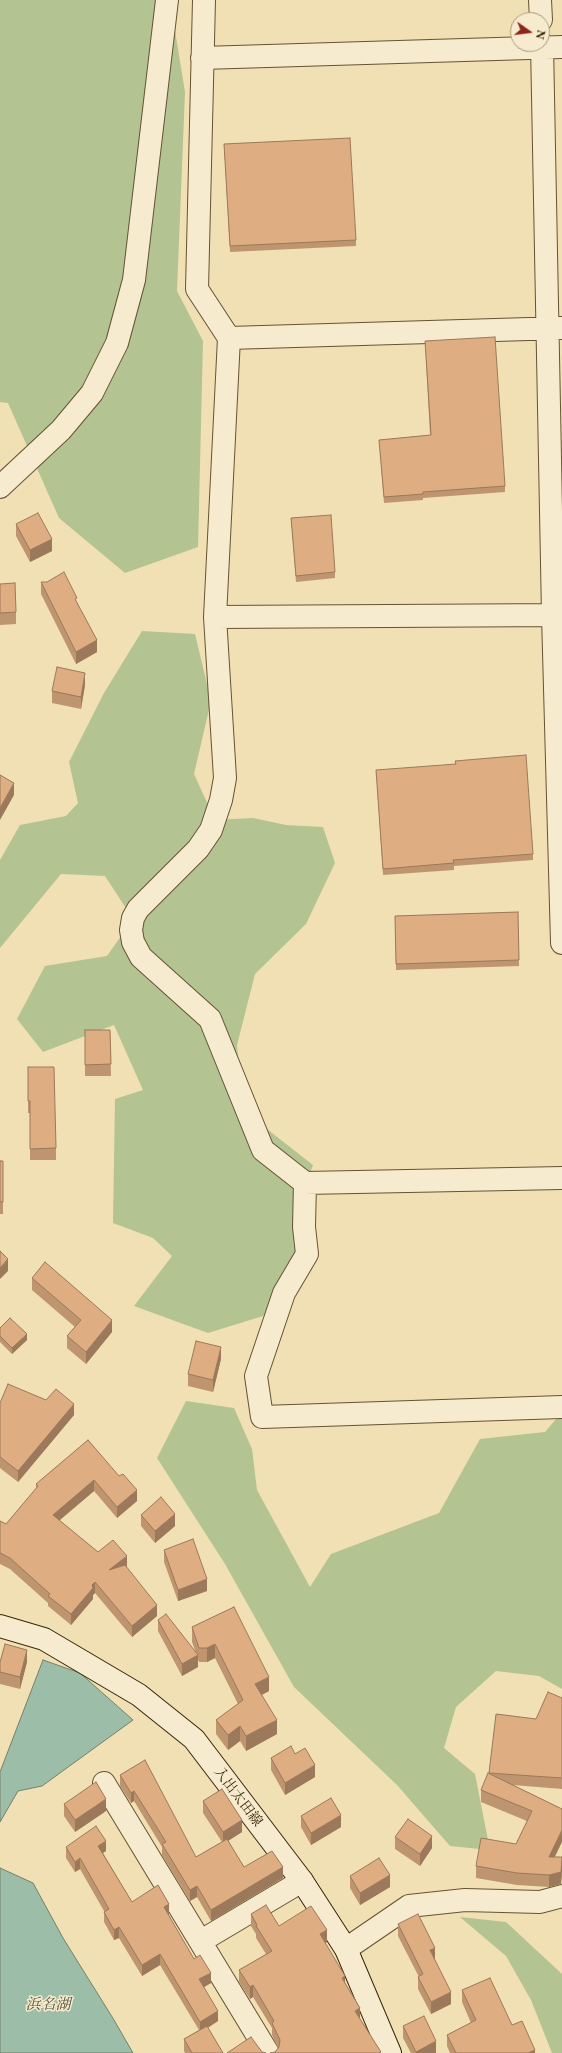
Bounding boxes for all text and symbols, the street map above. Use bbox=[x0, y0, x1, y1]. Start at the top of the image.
north arrow bbox=[510, 12, 550, 52]
text: N bbox=[533, 29, 549, 41]
street label: 入出太田線 bbox=[210, 1764, 266, 1830]
water label: 浜名湖 bbox=[26, 1996, 70, 2014]

